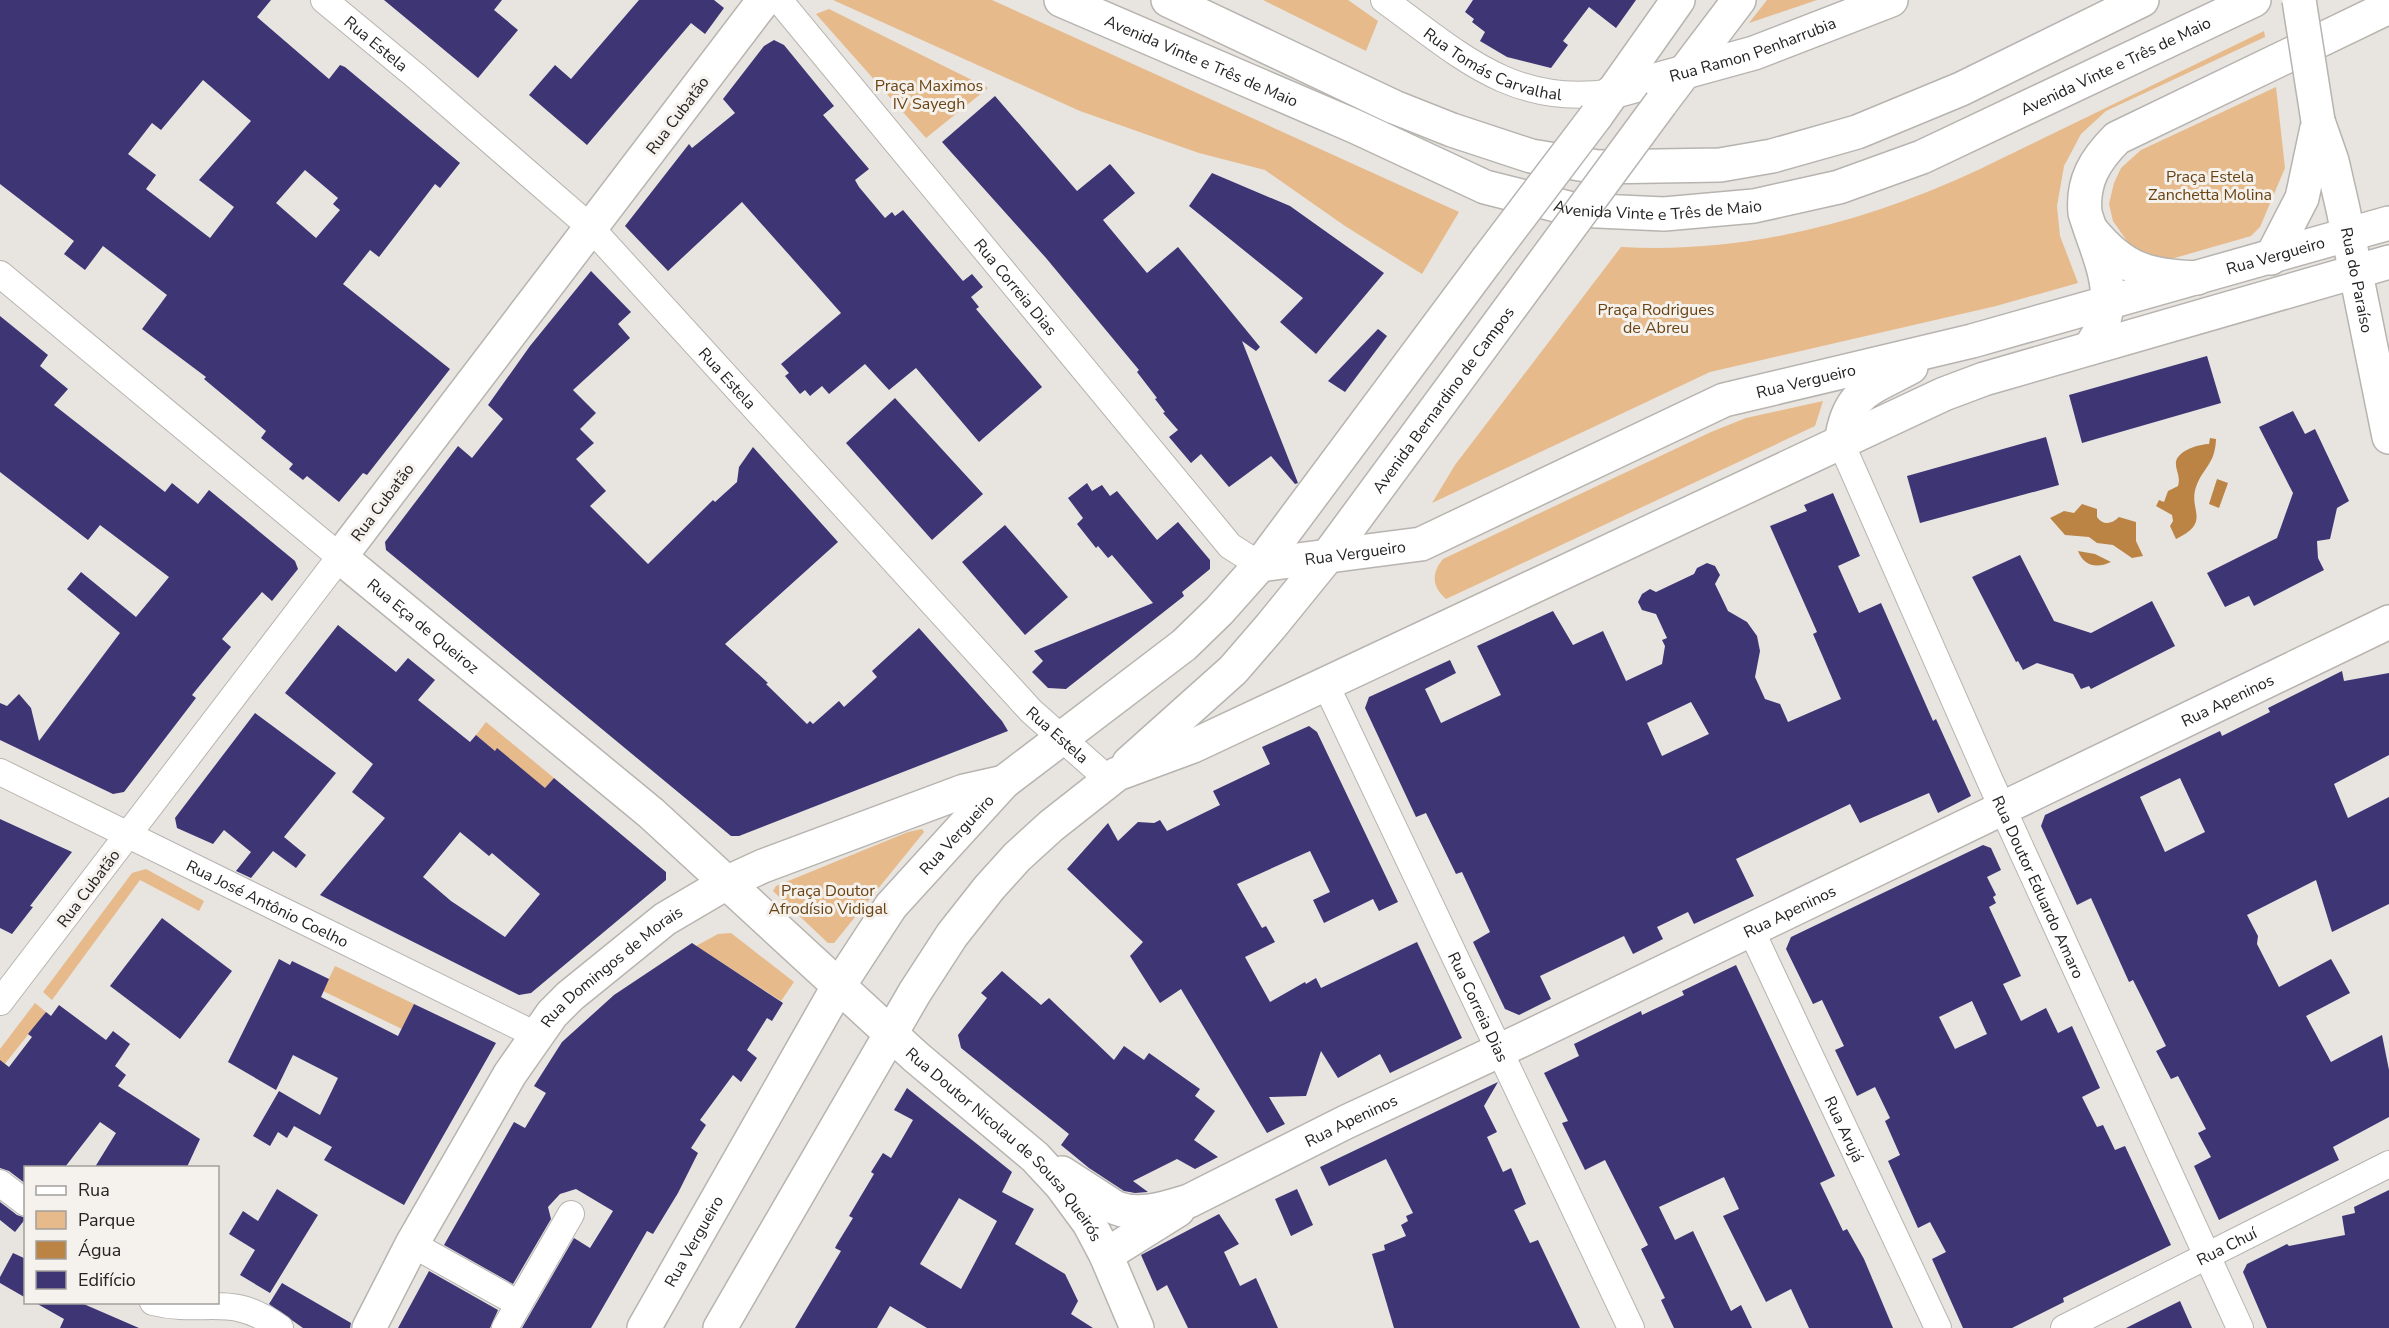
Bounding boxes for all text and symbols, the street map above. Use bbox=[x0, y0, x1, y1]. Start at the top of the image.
street label: Avenida Vinte e Três de Maio bbox=[1101, 10, 1301, 113]
street label: Rua Estela bbox=[339, 11, 412, 77]
street label: Rua Ramon Penharrubia bbox=[1667, 12, 1839, 88]
street label: Avenida Vinte e Três de Maio bbox=[2017, 12, 2215, 121]
street label: Rua Tomás Carvalhal bbox=[1419, 23, 1563, 106]
street label: Rua Cubatão bbox=[641, 72, 715, 159]
park label: Praça Maximos IV Sayegh bbox=[875, 75, 983, 115]
park label: Praça Estela Zanchetta Molina bbox=[2148, 166, 2272, 206]
street label: Avenida Vinte e Três de Maio bbox=[1551, 195, 1764, 226]
street label: Rua do Paraíso bbox=[2335, 225, 2378, 335]
street label: Rua Vergueiro bbox=[2224, 232, 2328, 281]
street label: Rua Correia Dias bbox=[969, 234, 1062, 340]
park label: Praça Rodrigues de Abreu bbox=[1598, 299, 1714, 339]
street label: Avenida Bernardino de Campos bbox=[1368, 302, 1520, 498]
street label: Rua Estela bbox=[693, 343, 761, 414]
street label: Rua Vergueiro bbox=[1754, 359, 1858, 404]
street label: Rua Cubatão bbox=[346, 459, 420, 546]
street label: Rua Vergueiro bbox=[1303, 536, 1407, 571]
street label: Rua Eça de Queiroz bbox=[362, 574, 483, 679]
street label: Rua Apeninos bbox=[2178, 669, 2278, 733]
street label: Rua Estela bbox=[1021, 702, 1093, 769]
street label: Rua Vergueiro bbox=[915, 790, 999, 880]
street label: Rua Doutor Eduardo Amaro bbox=[1986, 792, 2089, 983]
street label: Rua Cubatão bbox=[52, 845, 126, 932]
street label: Rua José Antônio Coelho bbox=[182, 855, 352, 953]
park label: Praça Doutor Afrodísio Vidigal bbox=[768, 880, 888, 920]
street label: Rua Apeninos bbox=[1740, 880, 1840, 944]
street label: Rua Domingos de Morais bbox=[536, 901, 687, 1032]
street label: Rua Correia Dias bbox=[1442, 948, 1513, 1066]
street label: Rua Doutor Nicolau de Sousa Queirós bbox=[900, 1043, 1107, 1246]
street label: Rua Apeninos bbox=[1301, 1090, 1401, 1153]
street label: Rua Arujá bbox=[1819, 1093, 1869, 1166]
legend bbox=[24, 1166, 219, 1304]
text: Rua bbox=[78, 1178, 110, 1202]
street label: Rua Vergueiro bbox=[660, 1192, 729, 1291]
text: Parque bbox=[78, 1208, 135, 1232]
street label: Rua Chuí bbox=[2193, 1222, 2262, 1271]
text: Água bbox=[78, 1238, 121, 1262]
text: Edifício bbox=[78, 1268, 136, 1292]

